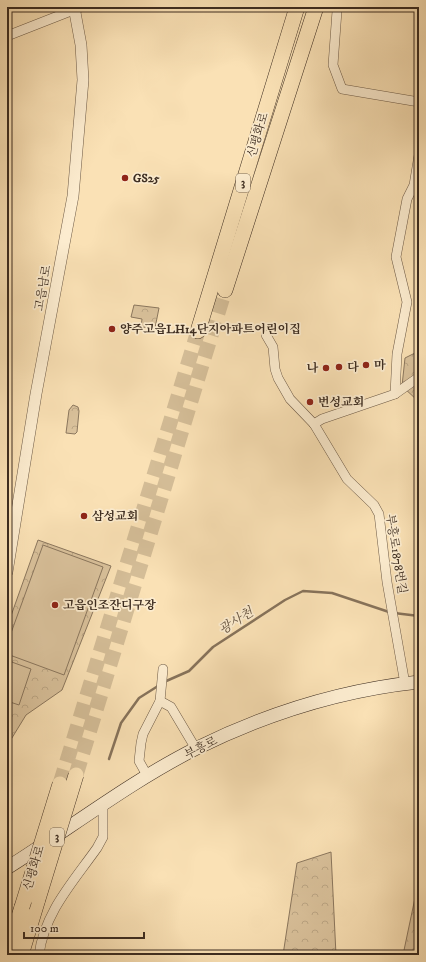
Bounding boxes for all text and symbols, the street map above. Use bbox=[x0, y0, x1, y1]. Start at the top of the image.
street label: 신평화로 bbox=[244, 110, 272, 159]
place label: GS25 bbox=[133, 171, 160, 186]
marker: GS25 bbox=[120, 173, 130, 183]
road number: 3 bbox=[236, 174, 250, 192]
street label: 고읍남로 bbox=[32, 263, 54, 312]
place label: 양주고읍LH14단지아파트어린이집 bbox=[120, 322, 301, 337]
marker: 양주고읍LH14단지아파트어린이집 bbox=[107, 324, 117, 334]
place label: 마 bbox=[374, 358, 386, 373]
place label: 다 bbox=[347, 360, 359, 375]
marker: 마 bbox=[361, 360, 371, 370]
place label: 나 bbox=[306, 361, 318, 376]
marker: 다 bbox=[334, 362, 344, 372]
marker: 나 bbox=[321, 363, 331, 373]
place label: 번성교회 bbox=[318, 395, 364, 410]
marker: 번성교회 bbox=[305, 397, 315, 407]
place label: 삼성교회 bbox=[92, 509, 138, 524]
marker: 삼성교회 bbox=[79, 511, 89, 521]
street label: 부흥로1878번길 bbox=[382, 513, 410, 595]
place label: 고읍인조잔디구장 bbox=[63, 598, 156, 613]
marker: 고읍인조잔디구장 bbox=[50, 600, 60, 610]
water label: 광사천 bbox=[216, 603, 257, 638]
street label: 부흥로 bbox=[182, 733, 220, 763]
road number: 3 bbox=[50, 828, 64, 846]
street label: 신평화로 bbox=[20, 843, 48, 892]
scale bar bbox=[24, 914, 144, 940]
text: 100 m bbox=[30, 921, 59, 936]

